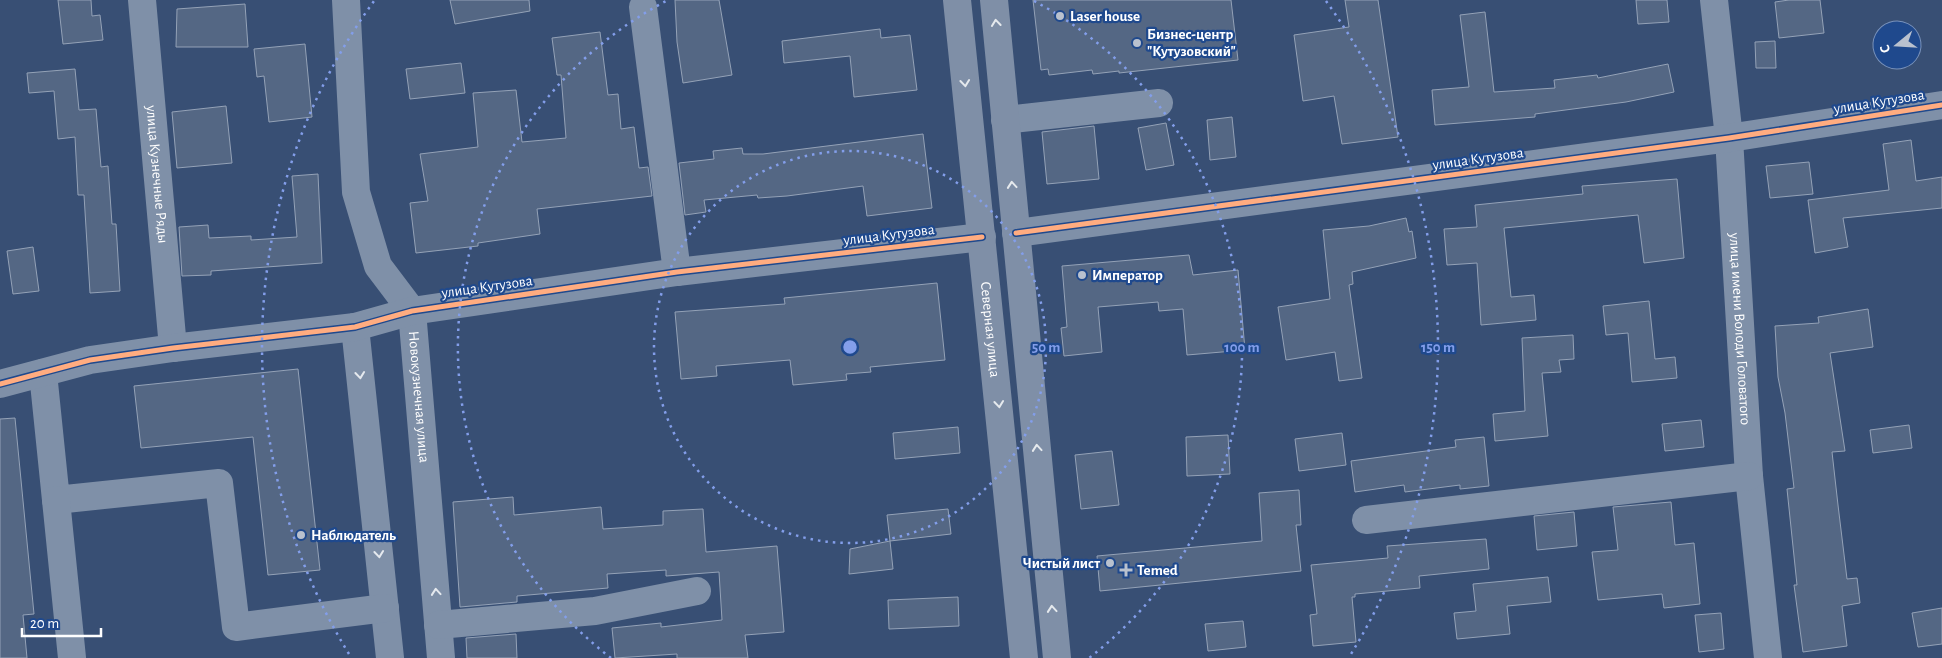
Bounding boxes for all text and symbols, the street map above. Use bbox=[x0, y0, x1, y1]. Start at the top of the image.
place label: Laser house bbox=[1070, 9, 1140, 24]
marker: Laser house bbox=[1054, 10, 1066, 22]
one-way arrow bbox=[991, 19, 1002, 27]
north arrow bbox=[1872, 20, 1922, 70]
place label: Бизнес-центр "Кутузовский" bbox=[1147, 27, 1236, 59]
marker: Бизнес-центр "Кутузовский" bbox=[1131, 37, 1143, 49]
text: С bbox=[1878, 43, 1893, 55]
one-way arrow bbox=[959, 80, 970, 88]
street label: улица Кутузова bbox=[1832, 87, 1926, 117]
street label: улица Кузнечные Ряды bbox=[144, 104, 171, 244]
street label: улица Кутузова bbox=[1431, 145, 1525, 173]
one-way arrow bbox=[1006, 181, 1017, 189]
street label: улица Кутузова bbox=[842, 222, 936, 248]
street label: улица имени Володи Головатого bbox=[1727, 231, 1753, 425]
place label: Император bbox=[1092, 268, 1163, 283]
marker: Император bbox=[1076, 269, 1088, 281]
street label: улица Кутузова bbox=[440, 273, 534, 301]
street label: Северная улица bbox=[978, 281, 1003, 378]
street label: Новокузнечная улица bbox=[406, 330, 432, 464]
centre of rings bbox=[841, 338, 859, 356]
text: 50 m bbox=[1032, 340, 1060, 355]
text: 100 m bbox=[1224, 340, 1260, 355]
text: 150 m bbox=[1421, 340, 1455, 355]
one-way arrow bbox=[354, 372, 365, 380]
one-way arrow bbox=[993, 401, 1004, 409]
one-way arrow bbox=[1032, 443, 1043, 451]
place label: Наблюдатель bbox=[311, 528, 396, 543]
marker: Наблюдатель bbox=[295, 529, 307, 541]
one-way arrow bbox=[373, 551, 384, 559]
place label: Чистый лист bbox=[1023, 556, 1100, 571]
marker: Чистый лист bbox=[1104, 557, 1116, 569]
marker: Temed bbox=[1119, 563, 1133, 577]
place label: Temed bbox=[1137, 563, 1178, 578]
one-way arrow bbox=[430, 588, 441, 596]
one-way arrow bbox=[1047, 605, 1058, 613]
scale bar bbox=[22, 606, 101, 638]
text: 20 m bbox=[30, 616, 59, 631]

